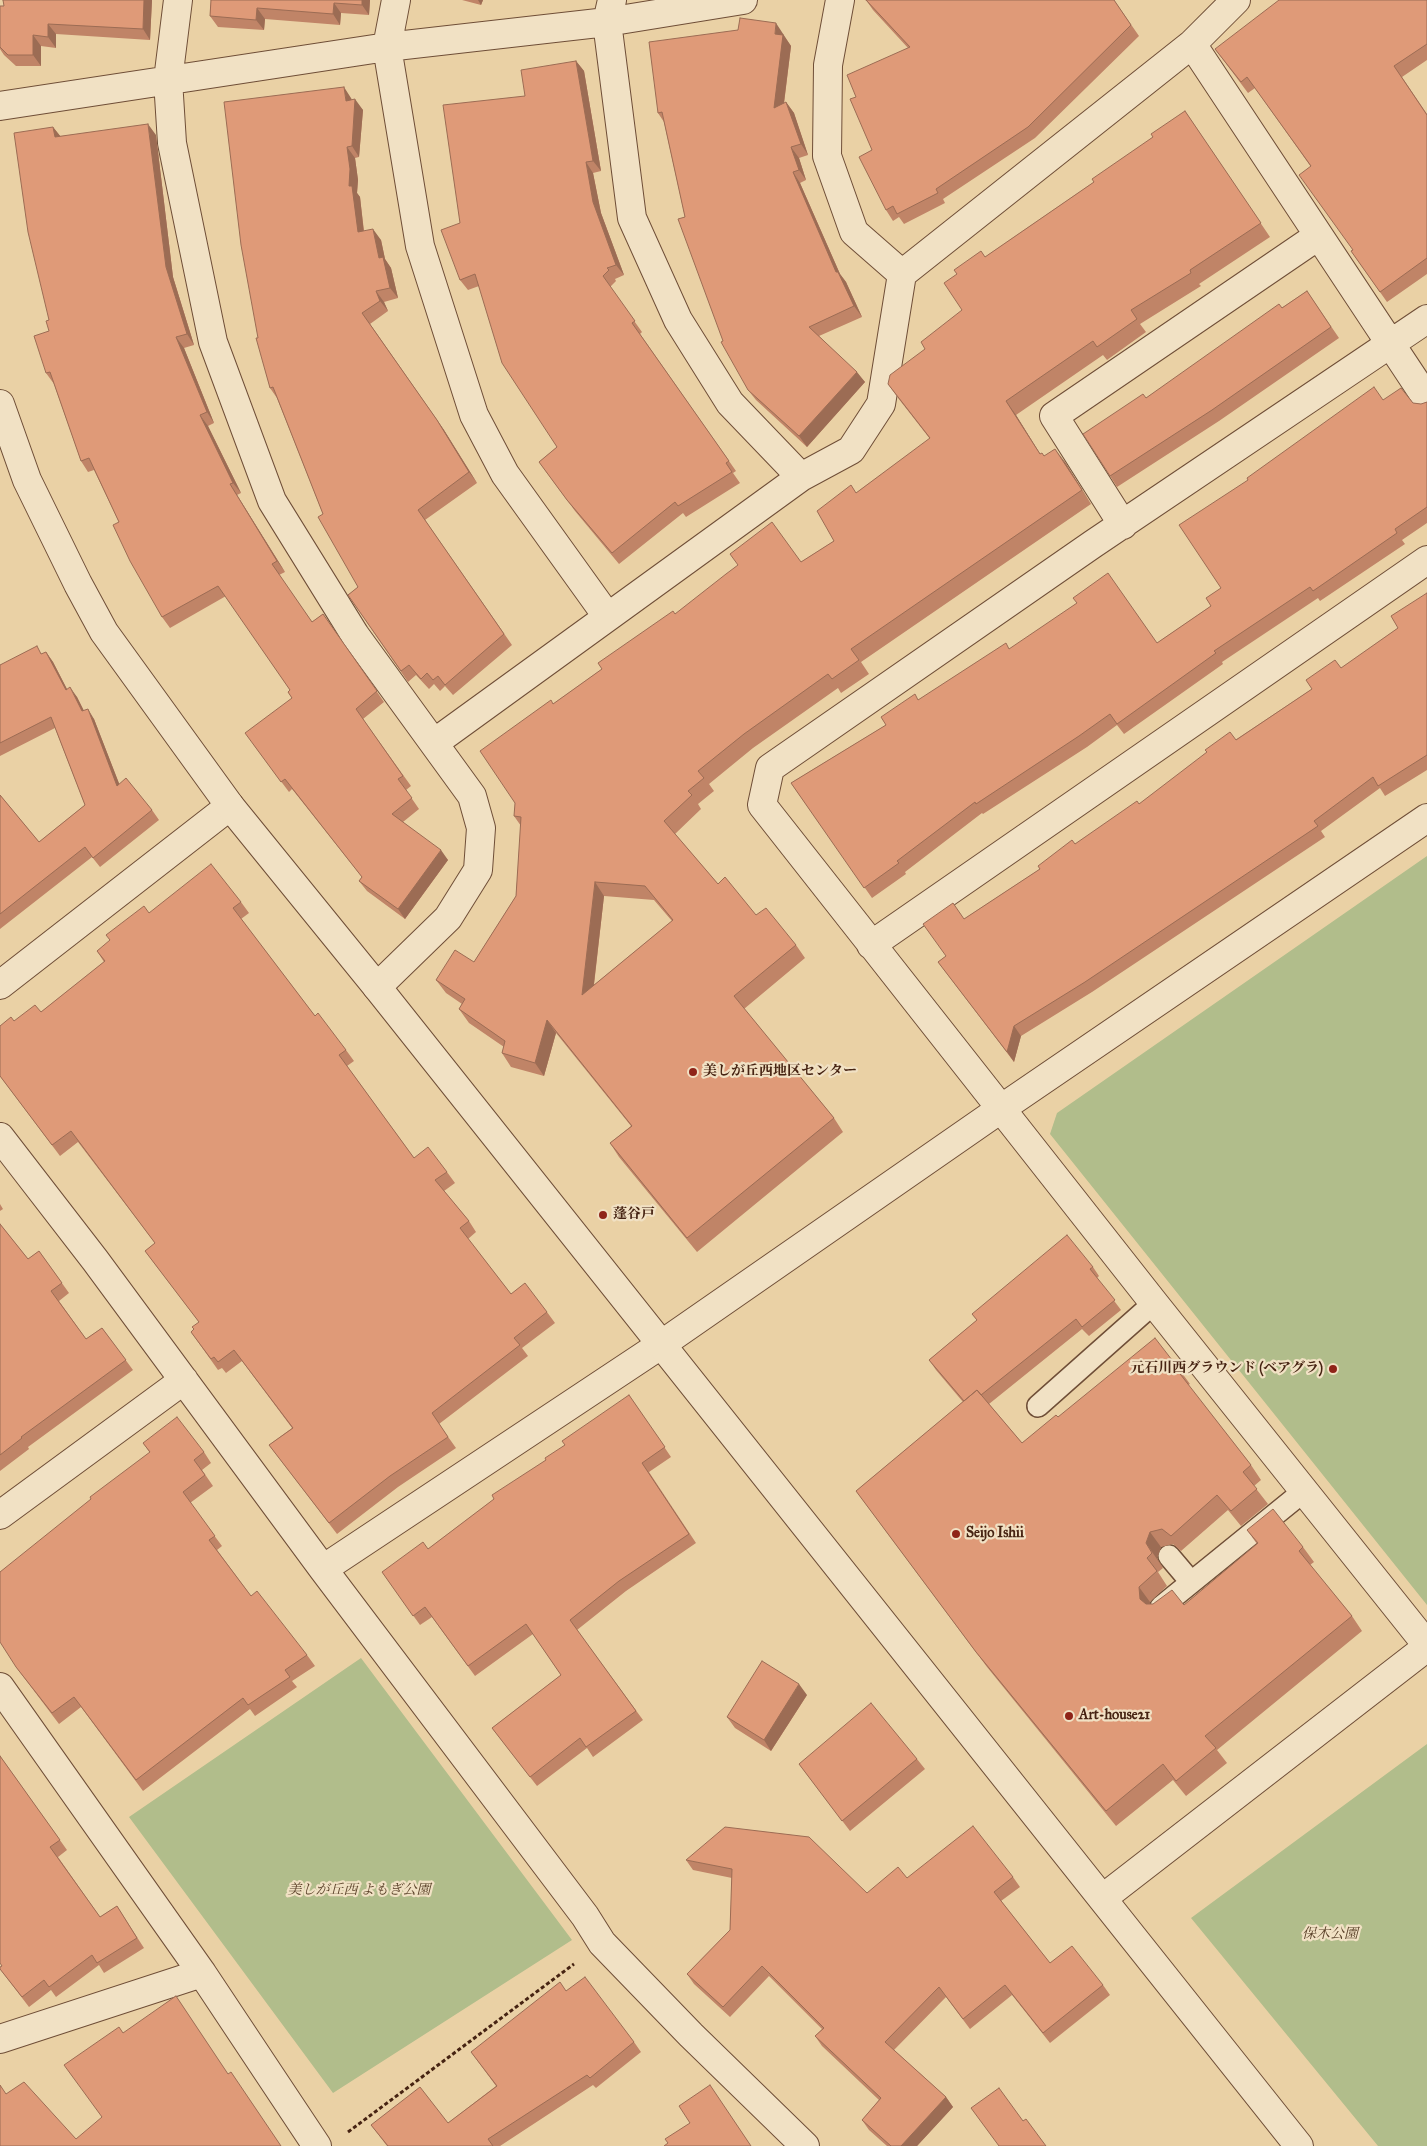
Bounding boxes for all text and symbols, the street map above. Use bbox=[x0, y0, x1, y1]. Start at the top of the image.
place label: 美しが丘西地区センター bbox=[703, 1064, 857, 1080]
marker: 美しが丘西地区センター bbox=[687, 1066, 699, 1078]
place label: 蓬谷戸 bbox=[613, 1207, 655, 1223]
marker: 蓬谷戸 bbox=[597, 1209, 609, 1221]
place label: 元石川西グラウンド (ベアグラ) bbox=[1130, 1361, 1323, 1377]
marker: 元石川西グラウンド (ベアグラ) bbox=[1327, 1363, 1339, 1375]
place label: Seijo Ishii bbox=[966, 1526, 1024, 1542]
marker: Seijo Ishii bbox=[950, 1528, 962, 1540]
place label: Art-house21 bbox=[1079, 1708, 1150, 1724]
marker: Art-house21 bbox=[1063, 1710, 1075, 1722]
park label: 美しが丘西 よもぎ公園 bbox=[287, 1883, 431, 1899]
park label: 保木公園 bbox=[1302, 1927, 1358, 1943]

